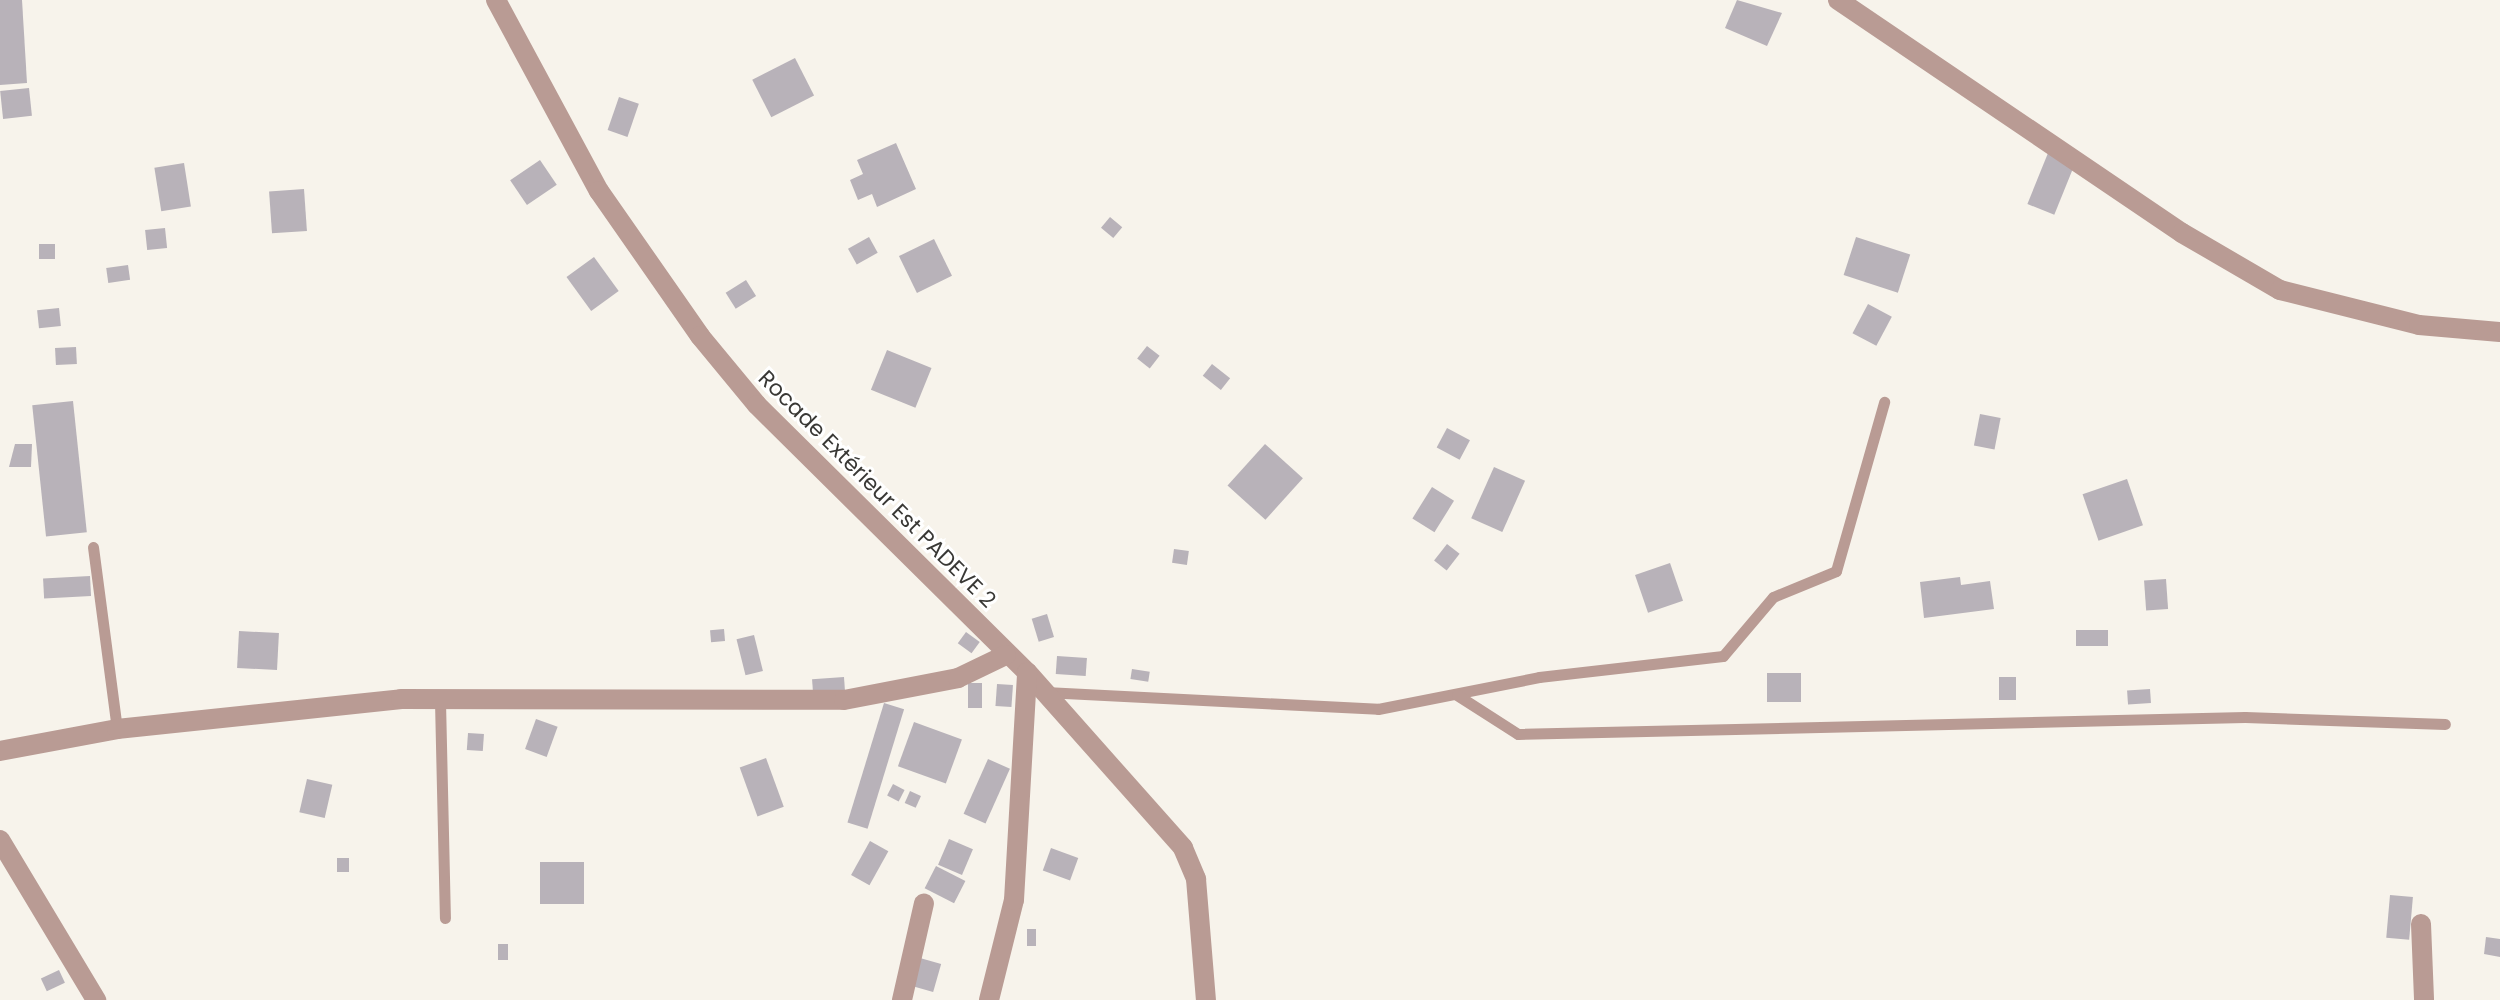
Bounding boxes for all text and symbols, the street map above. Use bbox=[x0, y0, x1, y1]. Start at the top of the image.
street label: Rocade Extérieur Est PADEVE 2 bbox=[753, 365, 1001, 613]

